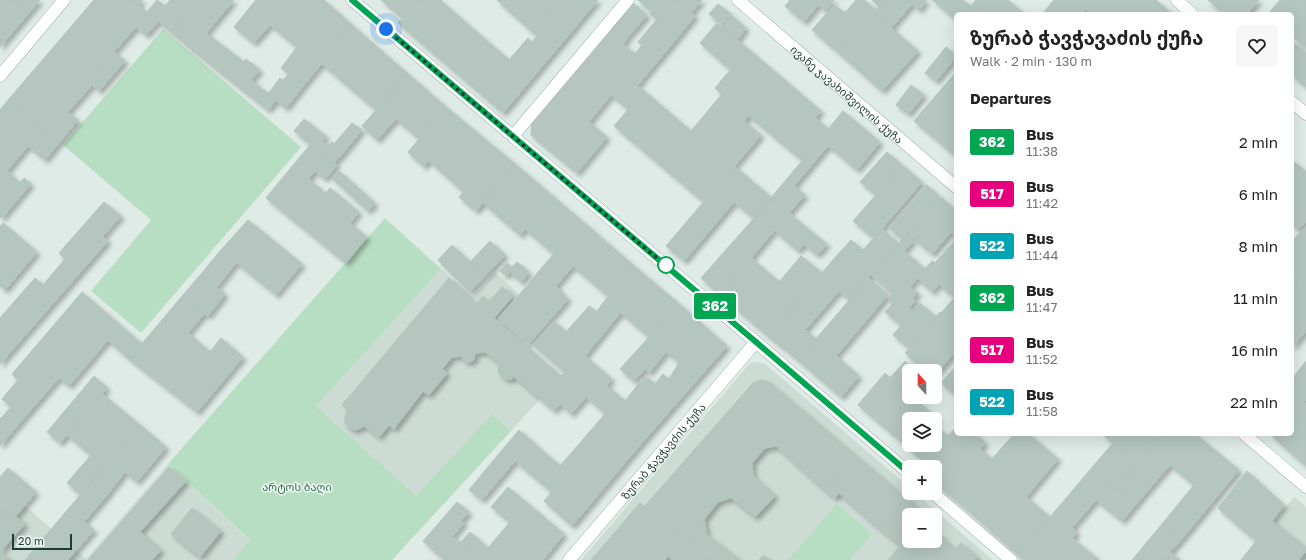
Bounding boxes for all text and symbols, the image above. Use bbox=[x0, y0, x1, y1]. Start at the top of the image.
your location bbox=[376, 19, 396, 39]
button: heart bbox=[1236, 25, 1278, 67]
text: ზურაბ ჭავჭავაძის ქუჩა bbox=[970, 26, 1203, 49]
street label: ივანე ჯავახიშვილის ქუჩა bbox=[788, 42, 906, 146]
text: Walk · 2 min · 130 m bbox=[970, 53, 1092, 69]
text: Departures bbox=[970, 89, 1051, 107]
text: Bus bbox=[1026, 125, 1054, 143]
text: 362 bbox=[979, 133, 1005, 150]
text: 2 min bbox=[1239, 133, 1278, 151]
text: 11:38 bbox=[1026, 143, 1058, 159]
text: Bus bbox=[1026, 177, 1054, 195]
text: 517 bbox=[980, 185, 1004, 202]
text: 6 min bbox=[1239, 185, 1278, 203]
text: 11:42 bbox=[1026, 195, 1058, 211]
text: Bus bbox=[1026, 229, 1054, 247]
text: 522 bbox=[979, 237, 1005, 254]
text: 8 min bbox=[1239, 237, 1278, 255]
text: 11:44 bbox=[1026, 247, 1058, 263]
unlabelled marker bbox=[657, 256, 675, 274]
text: Bus bbox=[1026, 281, 1054, 299]
text: 362 bbox=[979, 289, 1005, 306]
text: 11 min bbox=[1233, 289, 1278, 307]
line badge: 362 bbox=[692, 293, 738, 319]
text: 362 bbox=[702, 297, 728, 314]
text: 11:47 bbox=[1026, 299, 1057, 315]
text: Bus bbox=[1026, 333, 1054, 351]
text: 517 bbox=[980, 341, 1004, 358]
text: 16 min bbox=[1231, 341, 1278, 359]
text: 11:52 bbox=[1026, 351, 1058, 367]
north arrow bbox=[902, 364, 942, 404]
map controls bbox=[902, 364, 942, 548]
text: Bus bbox=[1026, 385, 1054, 403]
text: 522 bbox=[979, 393, 1005, 410]
text: 22 min bbox=[1230, 393, 1278, 411]
street label: ზურაბ ჭავჭავძის ქუჩა bbox=[618, 400, 708, 501]
text: 11:58 bbox=[1026, 403, 1058, 419]
button: layers bbox=[902, 412, 942, 452]
button: + bbox=[902, 460, 942, 500]
park label: არტოს ბაღი bbox=[262, 480, 332, 494]
button: − bbox=[902, 508, 942, 548]
scale bar bbox=[12, 532, 72, 551]
text: 20 m bbox=[18, 534, 44, 547]

